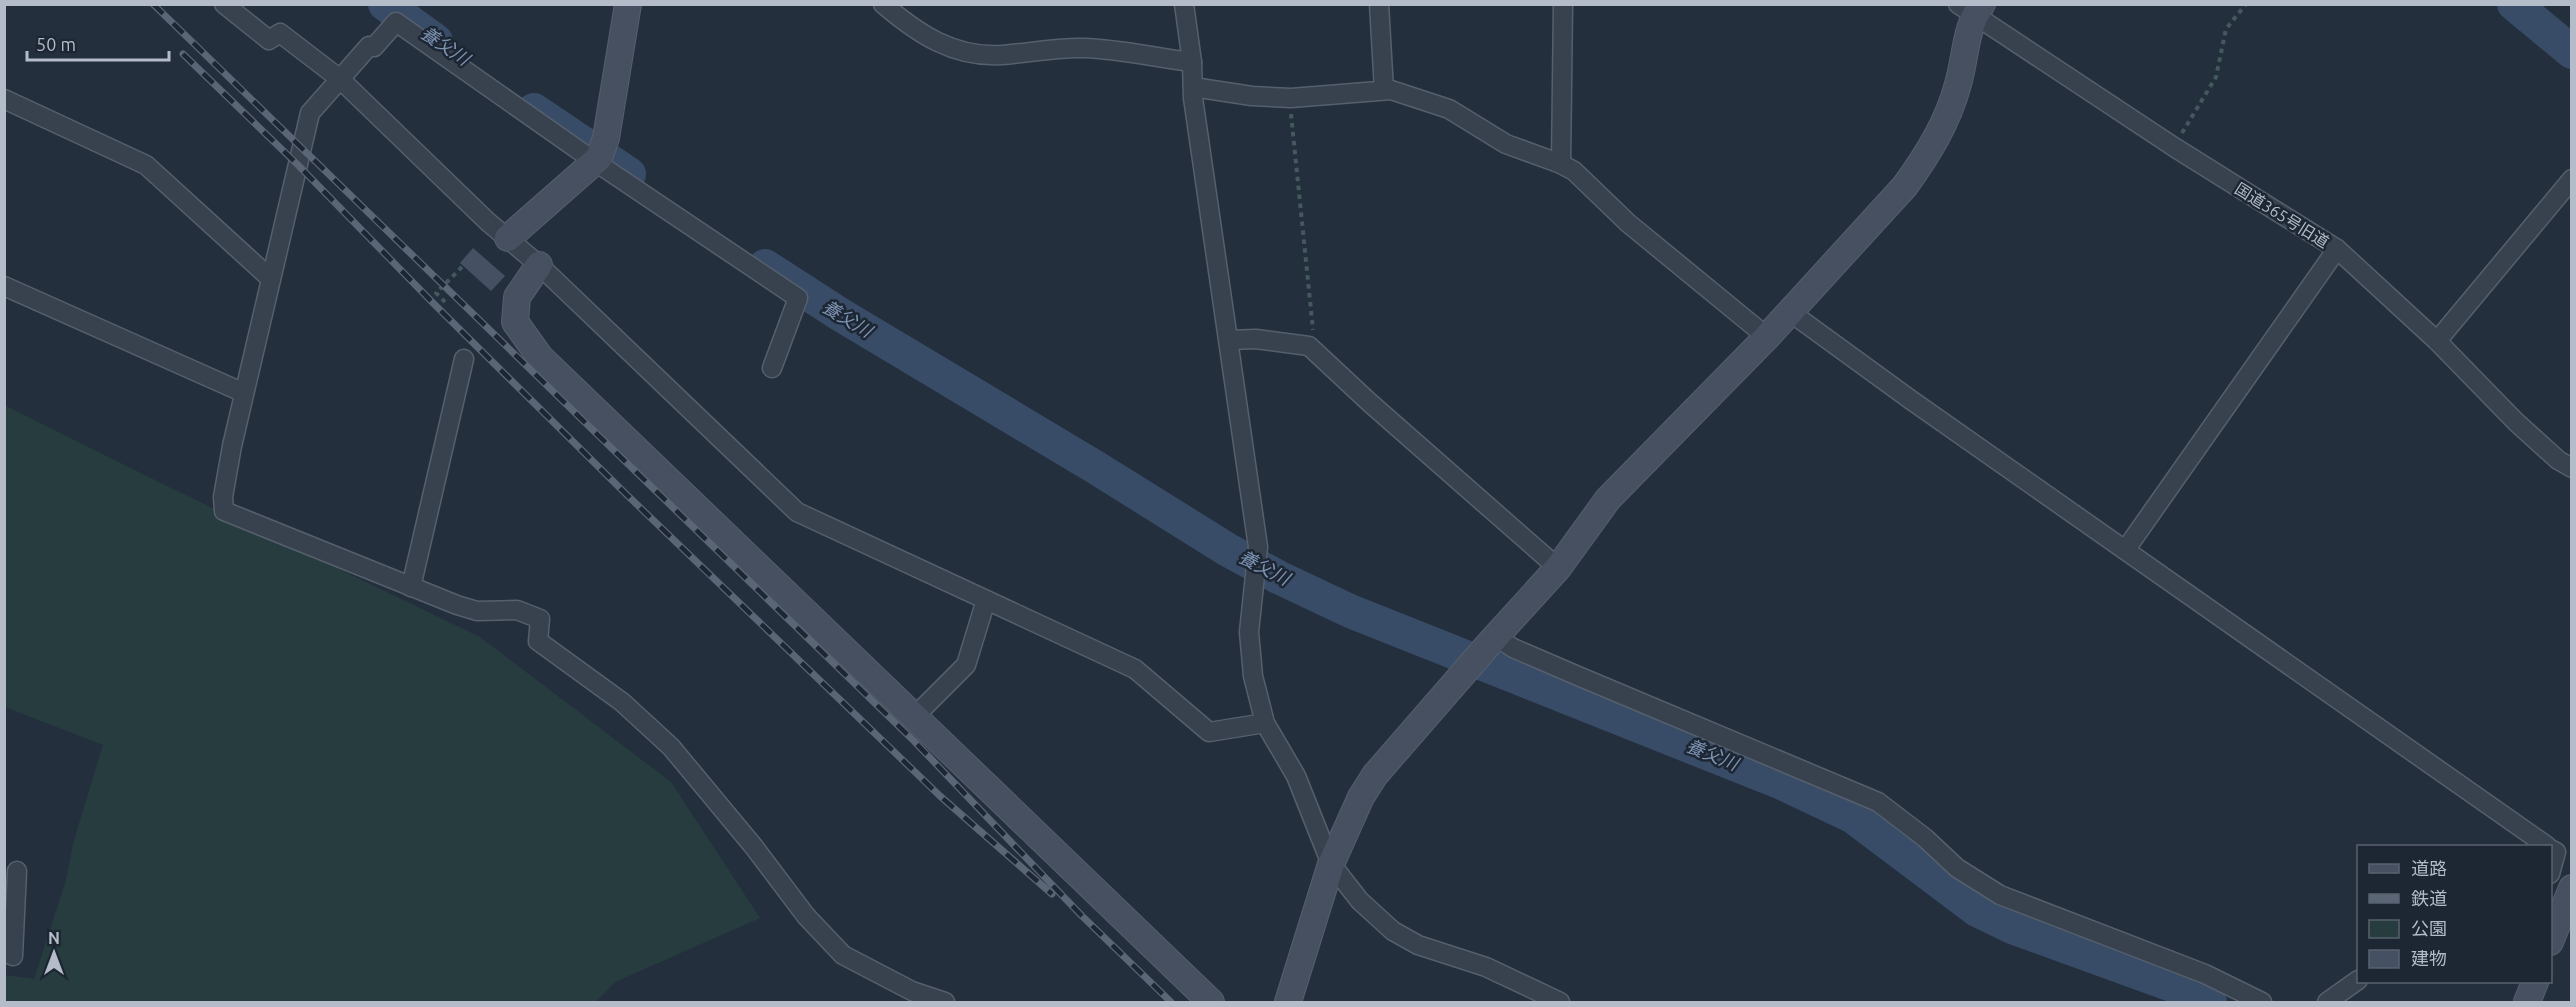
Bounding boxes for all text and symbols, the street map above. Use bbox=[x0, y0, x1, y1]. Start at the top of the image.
water label: 養父川 bbox=[418, 22, 475, 70]
scale bar bbox=[27, 24, 170, 62]
text: 50 m bbox=[36, 34, 76, 54]
street label: 国道365号旧道 bbox=[2232, 179, 2332, 251]
water label: 養父川 bbox=[819, 296, 878, 342]
water label: 養父川 bbox=[1236, 546, 1295, 589]
water label: 養父川 bbox=[1684, 735, 1743, 774]
legend bbox=[2357, 845, 2552, 983]
text: 道路 bbox=[2411, 858, 2447, 878]
text: 鉄道 bbox=[2411, 888, 2447, 908]
text: 公園 bbox=[2411, 918, 2447, 938]
north arrow bbox=[24, 923, 84, 983]
text: N bbox=[48, 929, 60, 947]
text: 建物 bbox=[2411, 948, 2447, 968]

